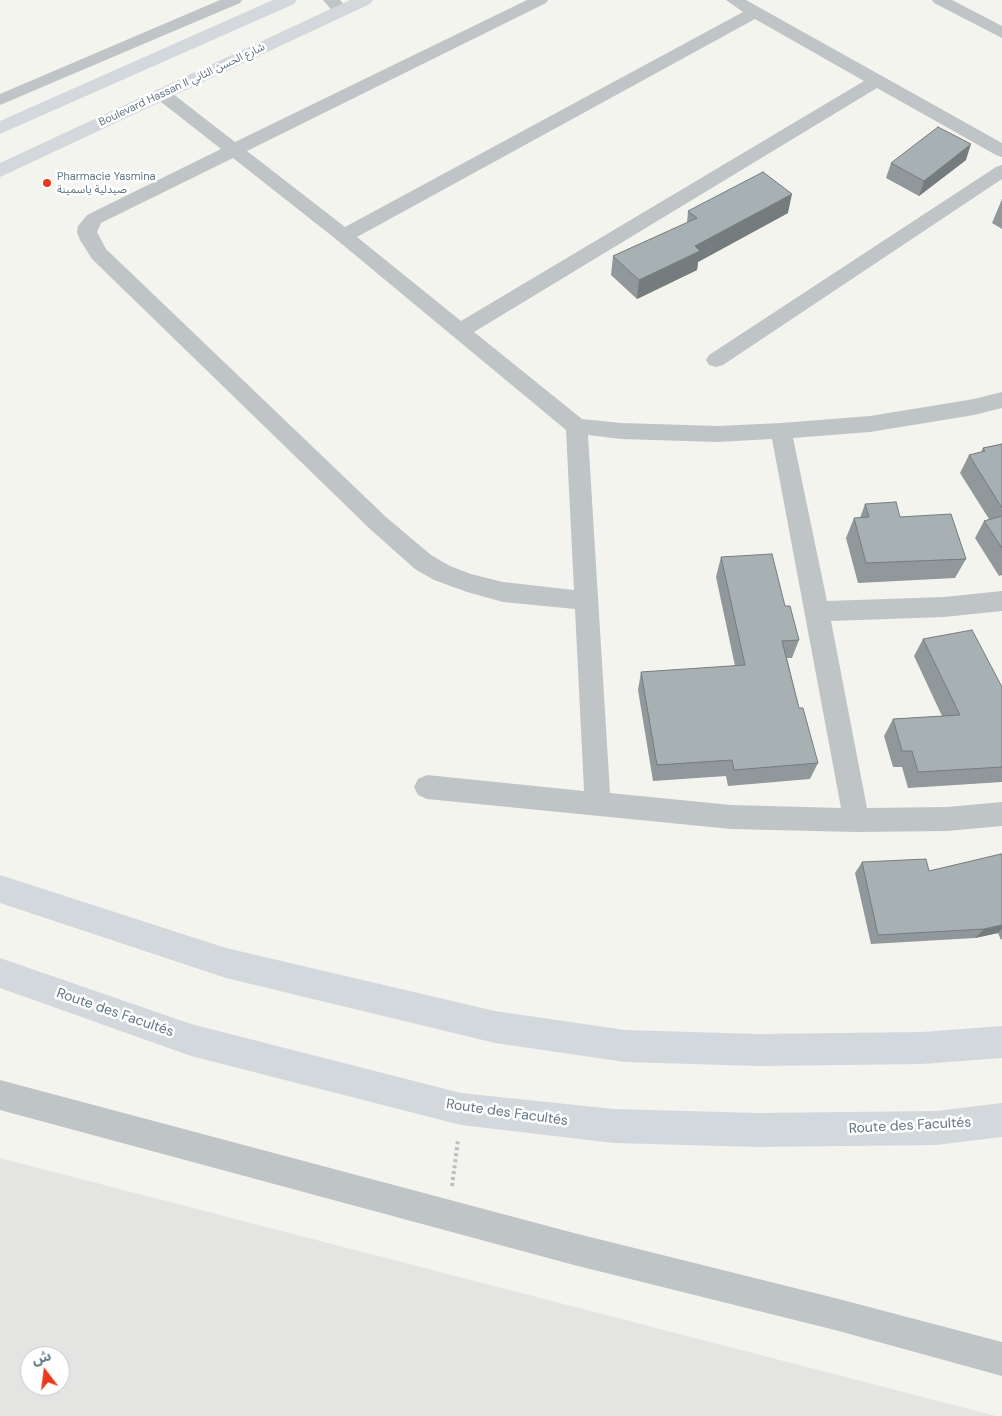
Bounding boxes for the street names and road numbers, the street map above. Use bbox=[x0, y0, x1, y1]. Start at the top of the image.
street label: Boulevard Hassan II شارع الحسن الثاني bbox=[97, 41, 267, 129]
street label: Route des Facultés bbox=[54, 985, 176, 1041]
street label: Route des Facultés bbox=[445, 1096, 569, 1130]
street label: Route des Facultés bbox=[848, 1114, 972, 1138]

